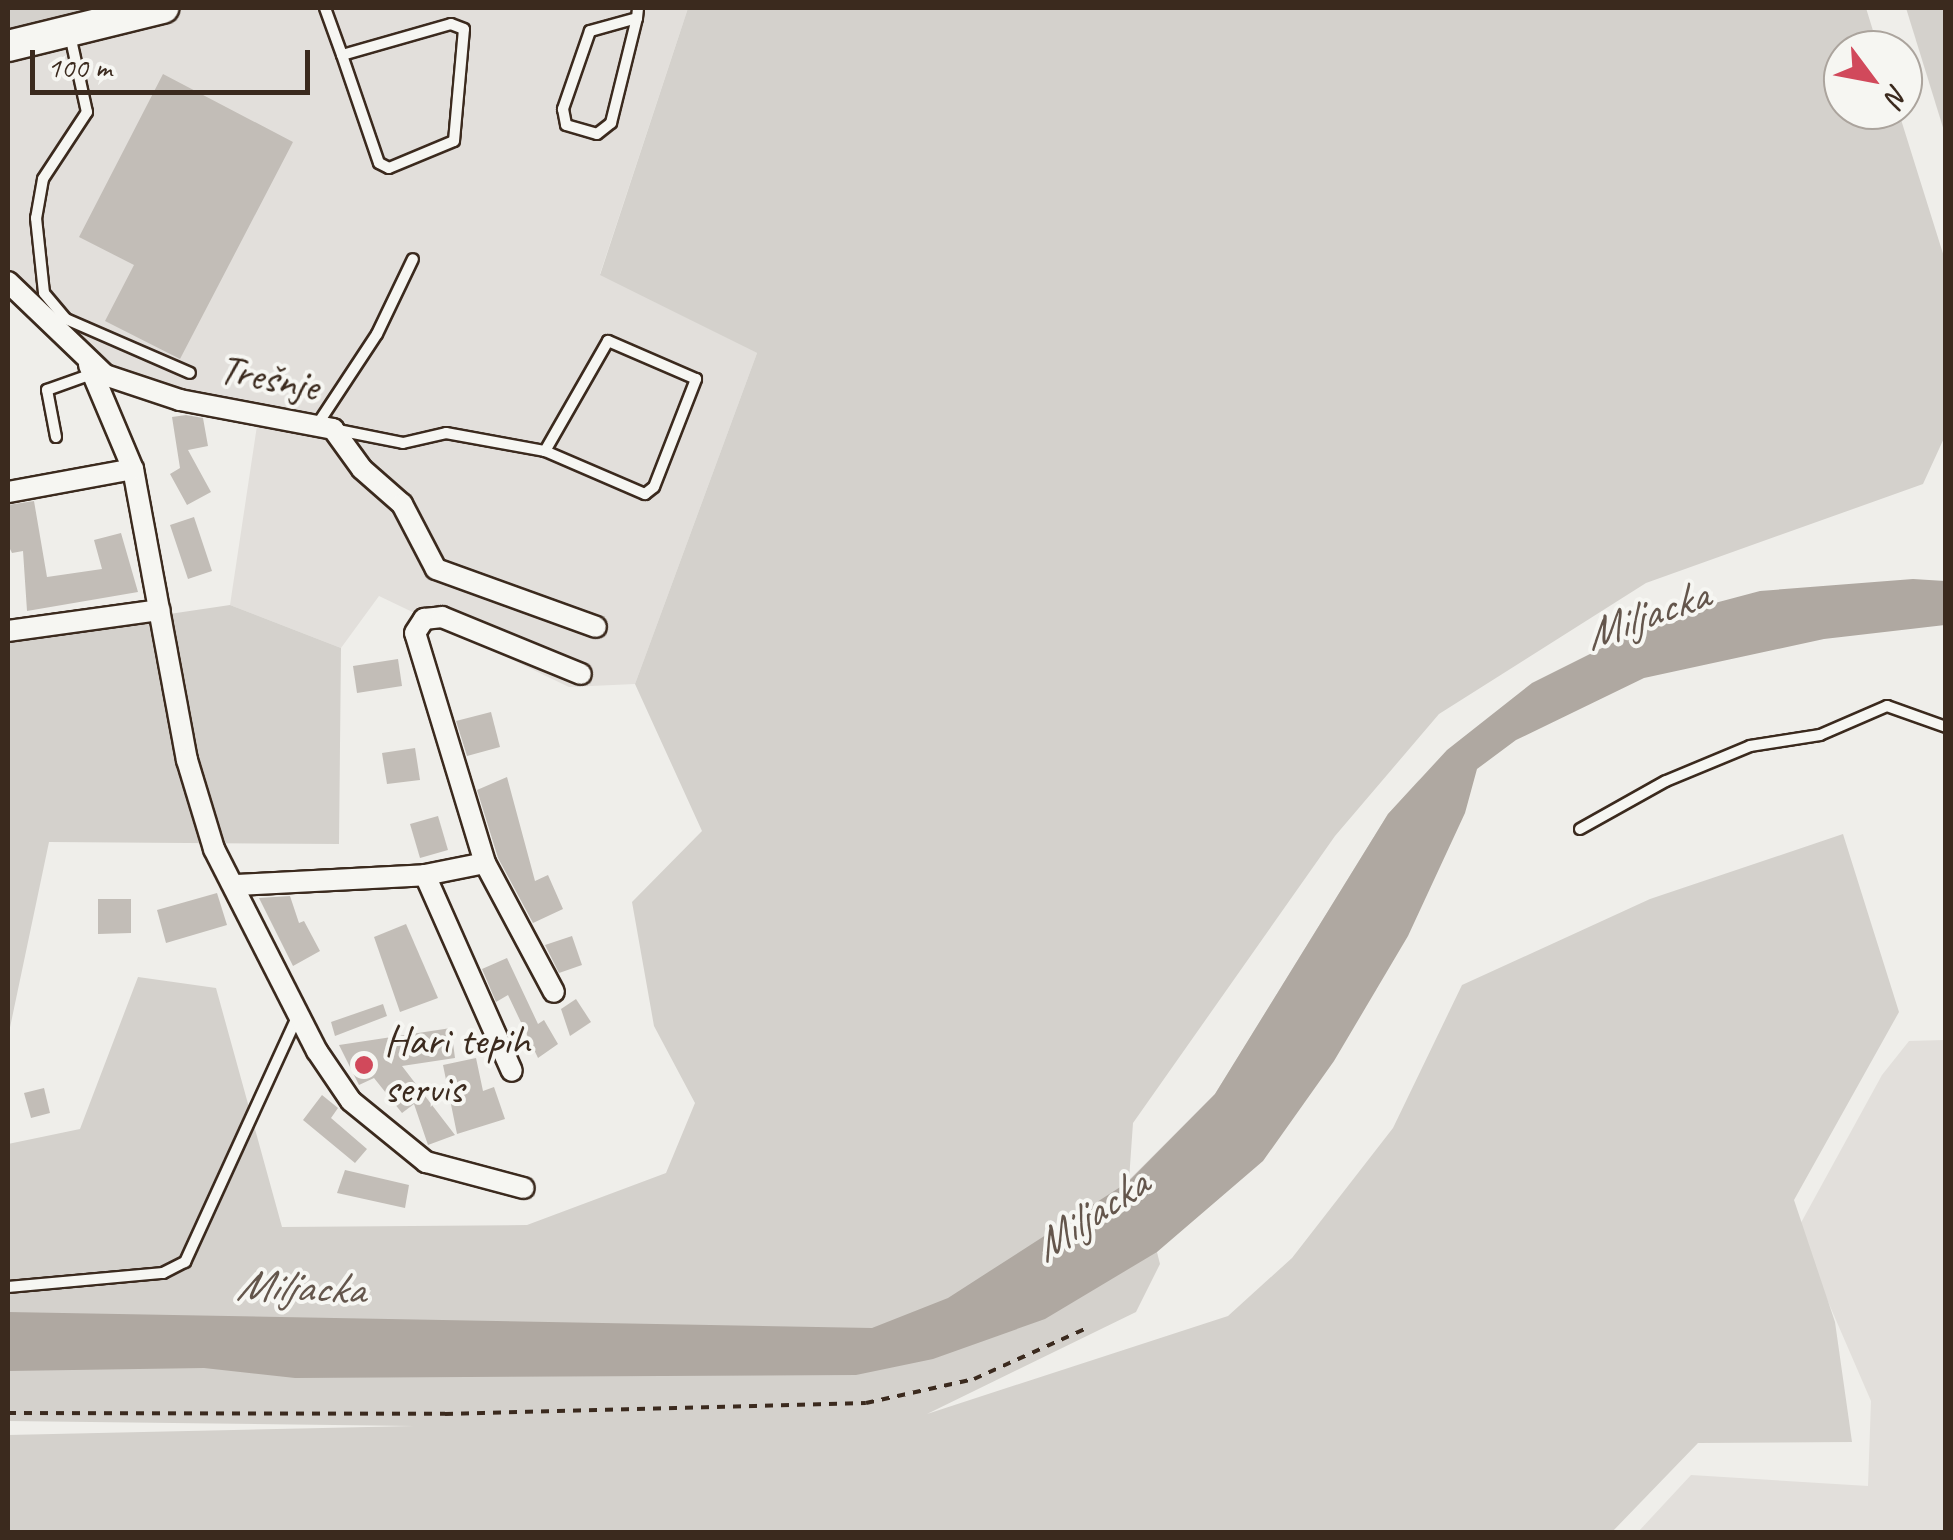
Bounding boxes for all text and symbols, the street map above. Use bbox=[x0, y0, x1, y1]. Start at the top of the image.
scale bar bbox=[35, 30, 315, 92]
north arrow bbox=[1823, 30, 1923, 130]
text: 100 m bbox=[47, 48, 112, 86]
text: N bbox=[1878, 78, 1917, 112]
street label: Trešnje bbox=[215, 344, 323, 412]
water label: Miljacka bbox=[1577, 568, 1715, 662]
place label: Hari tepih servis bbox=[384, 1016, 529, 1114]
marker: Hari tepih servis bbox=[353, 1054, 375, 1076]
water label: Miljacka bbox=[1022, 1157, 1158, 1273]
water label: Miljacka bbox=[235, 1258, 365, 1316]

